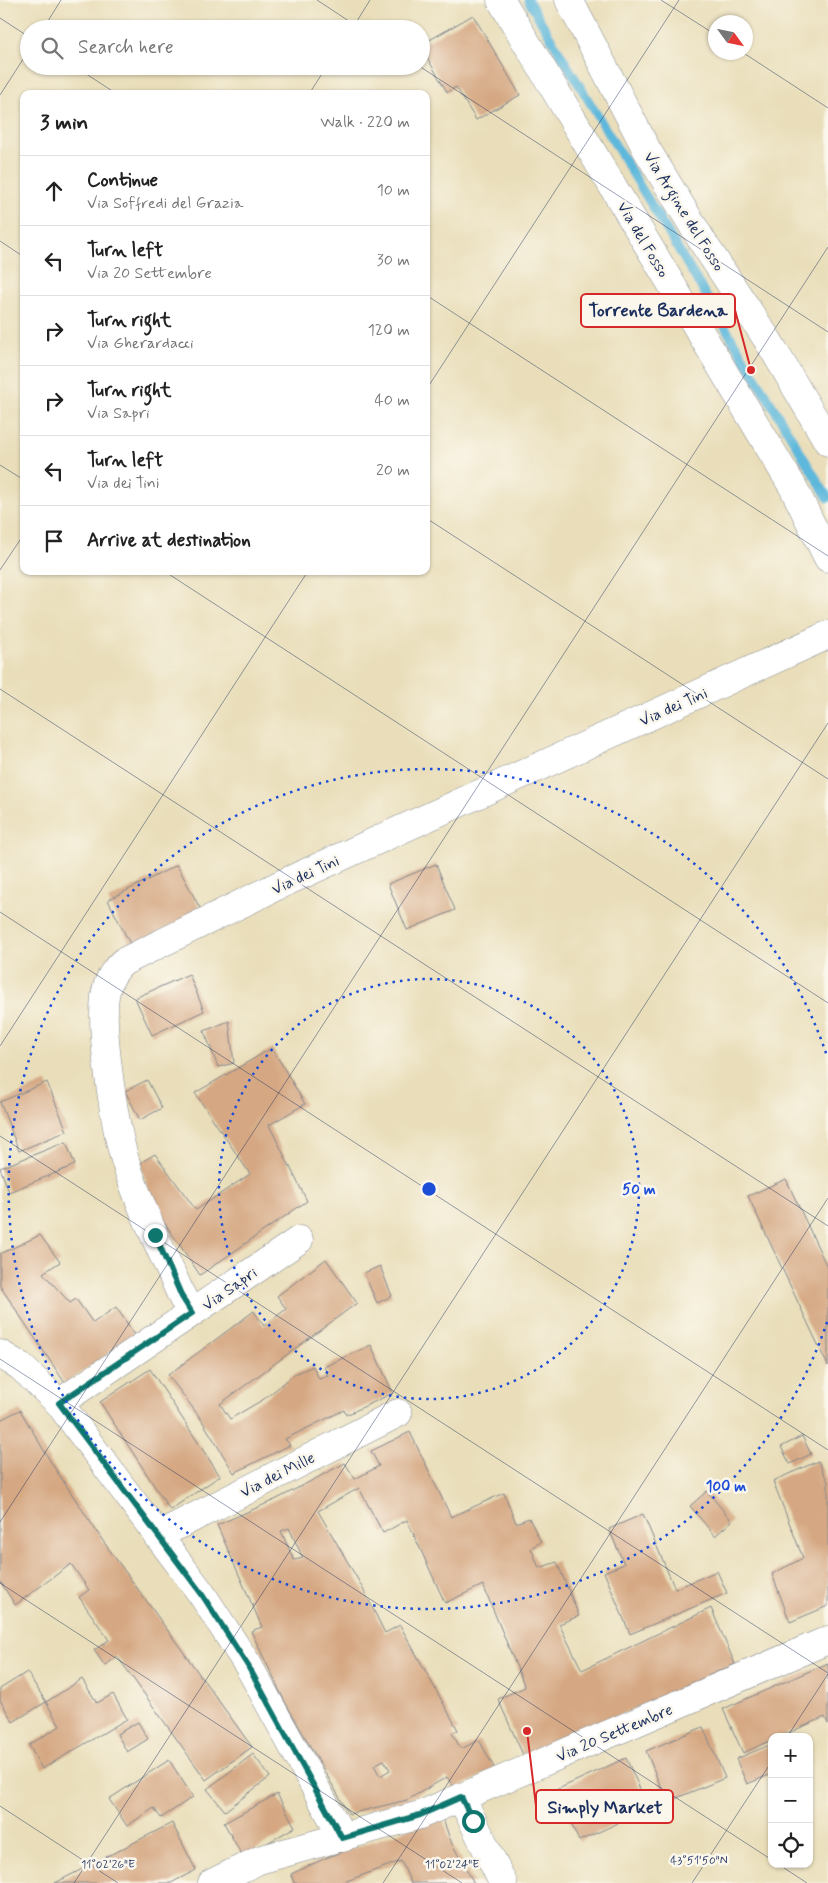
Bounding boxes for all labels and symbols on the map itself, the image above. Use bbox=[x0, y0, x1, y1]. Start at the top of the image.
north arrow bbox=[708, 15, 753, 60]
street label: Via Argine del Fosso bbox=[638, 148, 729, 276]
street label: Via del Fosso bbox=[612, 198, 674, 282]
callout: Torrente Bardena bbox=[581, 294, 735, 327]
text: Torrente Bardena bbox=[588, 299, 729, 323]
street label: Via dei Tini bbox=[636, 683, 711, 732]
street label: Via dei Tini bbox=[268, 851, 343, 900]
centre of rings bbox=[420, 1180, 438, 1198]
text: 50 m bbox=[622, 1180, 656, 1200]
route end bbox=[144, 1224, 167, 1247]
street label: Via Sapri bbox=[198, 1262, 262, 1316]
street label: Via dei Mille bbox=[237, 1448, 319, 1503]
text: 100 m bbox=[706, 1477, 746, 1497]
street label: Via 20 Settembre bbox=[553, 1699, 676, 1767]
callout: Simply Market bbox=[536, 1790, 673, 1823]
text: Simply Market bbox=[547, 1796, 663, 1820]
route start bbox=[462, 1810, 485, 1833]
text: 43°51'50"N bbox=[670, 1853, 728, 1869]
text: 11°02'26"E bbox=[81, 1857, 135, 1873]
text: 11°02'24"E bbox=[425, 1857, 479, 1873]

